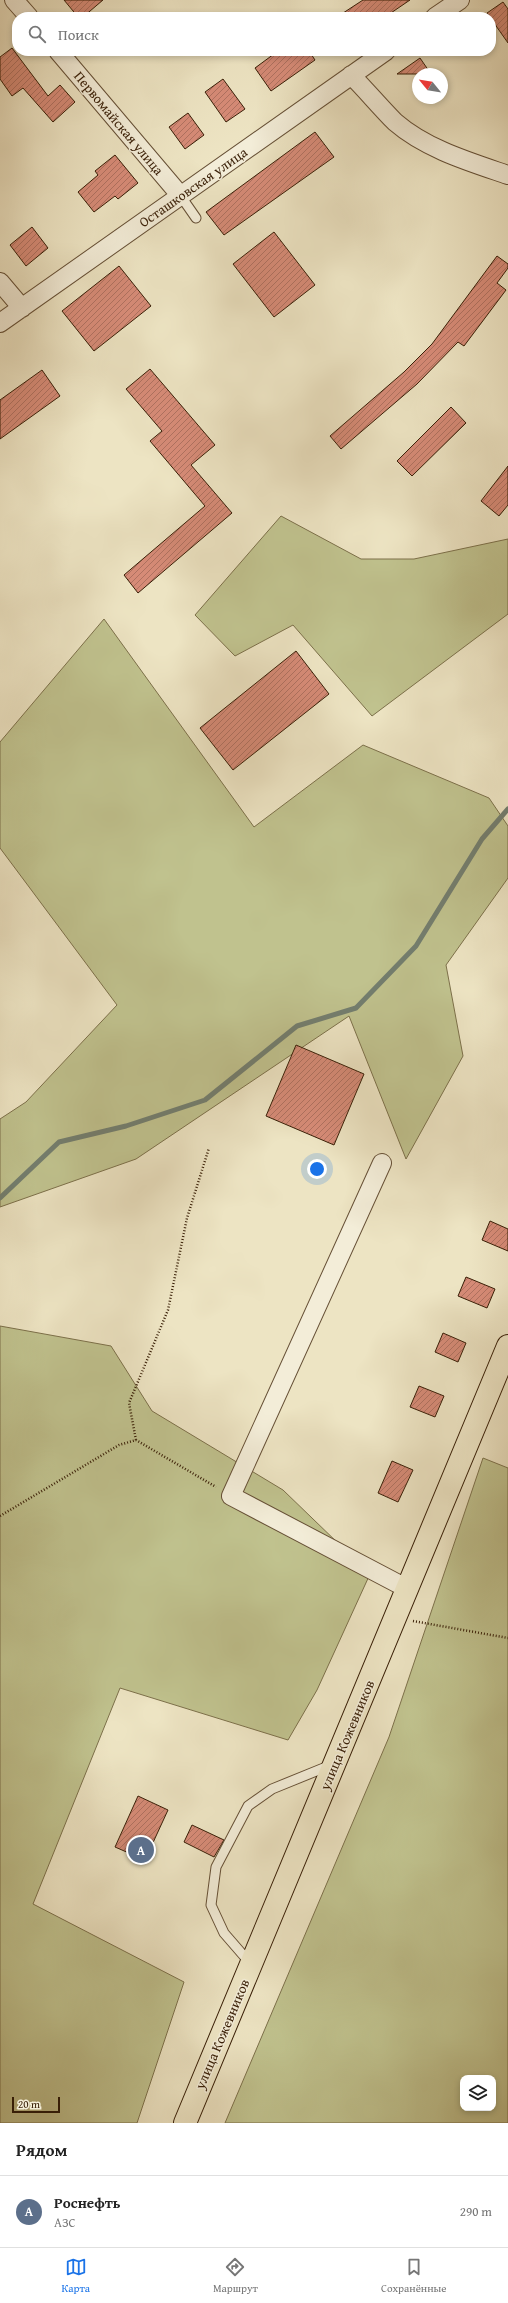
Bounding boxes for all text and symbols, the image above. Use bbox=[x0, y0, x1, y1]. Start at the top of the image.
search box bbox=[12, 12, 496, 56]
icon: search bbox=[26, 23, 48, 45]
text: Поиск bbox=[58, 24, 99, 45]
street label: Первомайская улица bbox=[69, 67, 169, 180]
north arrow bbox=[412, 68, 448, 104]
street label: Осташковская улица bbox=[135, 142, 252, 232]
your location bbox=[307, 1159, 327, 1179]
street label: улица Кожевников bbox=[314, 1677, 379, 1794]
pin: A bbox=[128, 1835, 154, 1865]
street label: улица Кожевников bbox=[189, 1976, 254, 2093]
map controls bbox=[460, 2075, 496, 2111]
button: layers bbox=[460, 2075, 496, 2111]
scale bar bbox=[12, 2095, 60, 2114]
text: 20 m bbox=[18, 2096, 40, 2112]
text: Рядом bbox=[16, 2137, 67, 2162]
text: Роснефть bbox=[54, 2192, 120, 2213]
text: A bbox=[25, 2202, 33, 2221]
text: 290 m bbox=[460, 2202, 492, 2221]
text: АЗС bbox=[54, 2213, 76, 2232]
tab: Карта bbox=[61, 2256, 90, 2296]
tab: Маршрут bbox=[213, 2256, 258, 2296]
tab: Сохранённые bbox=[381, 2256, 446, 2296]

